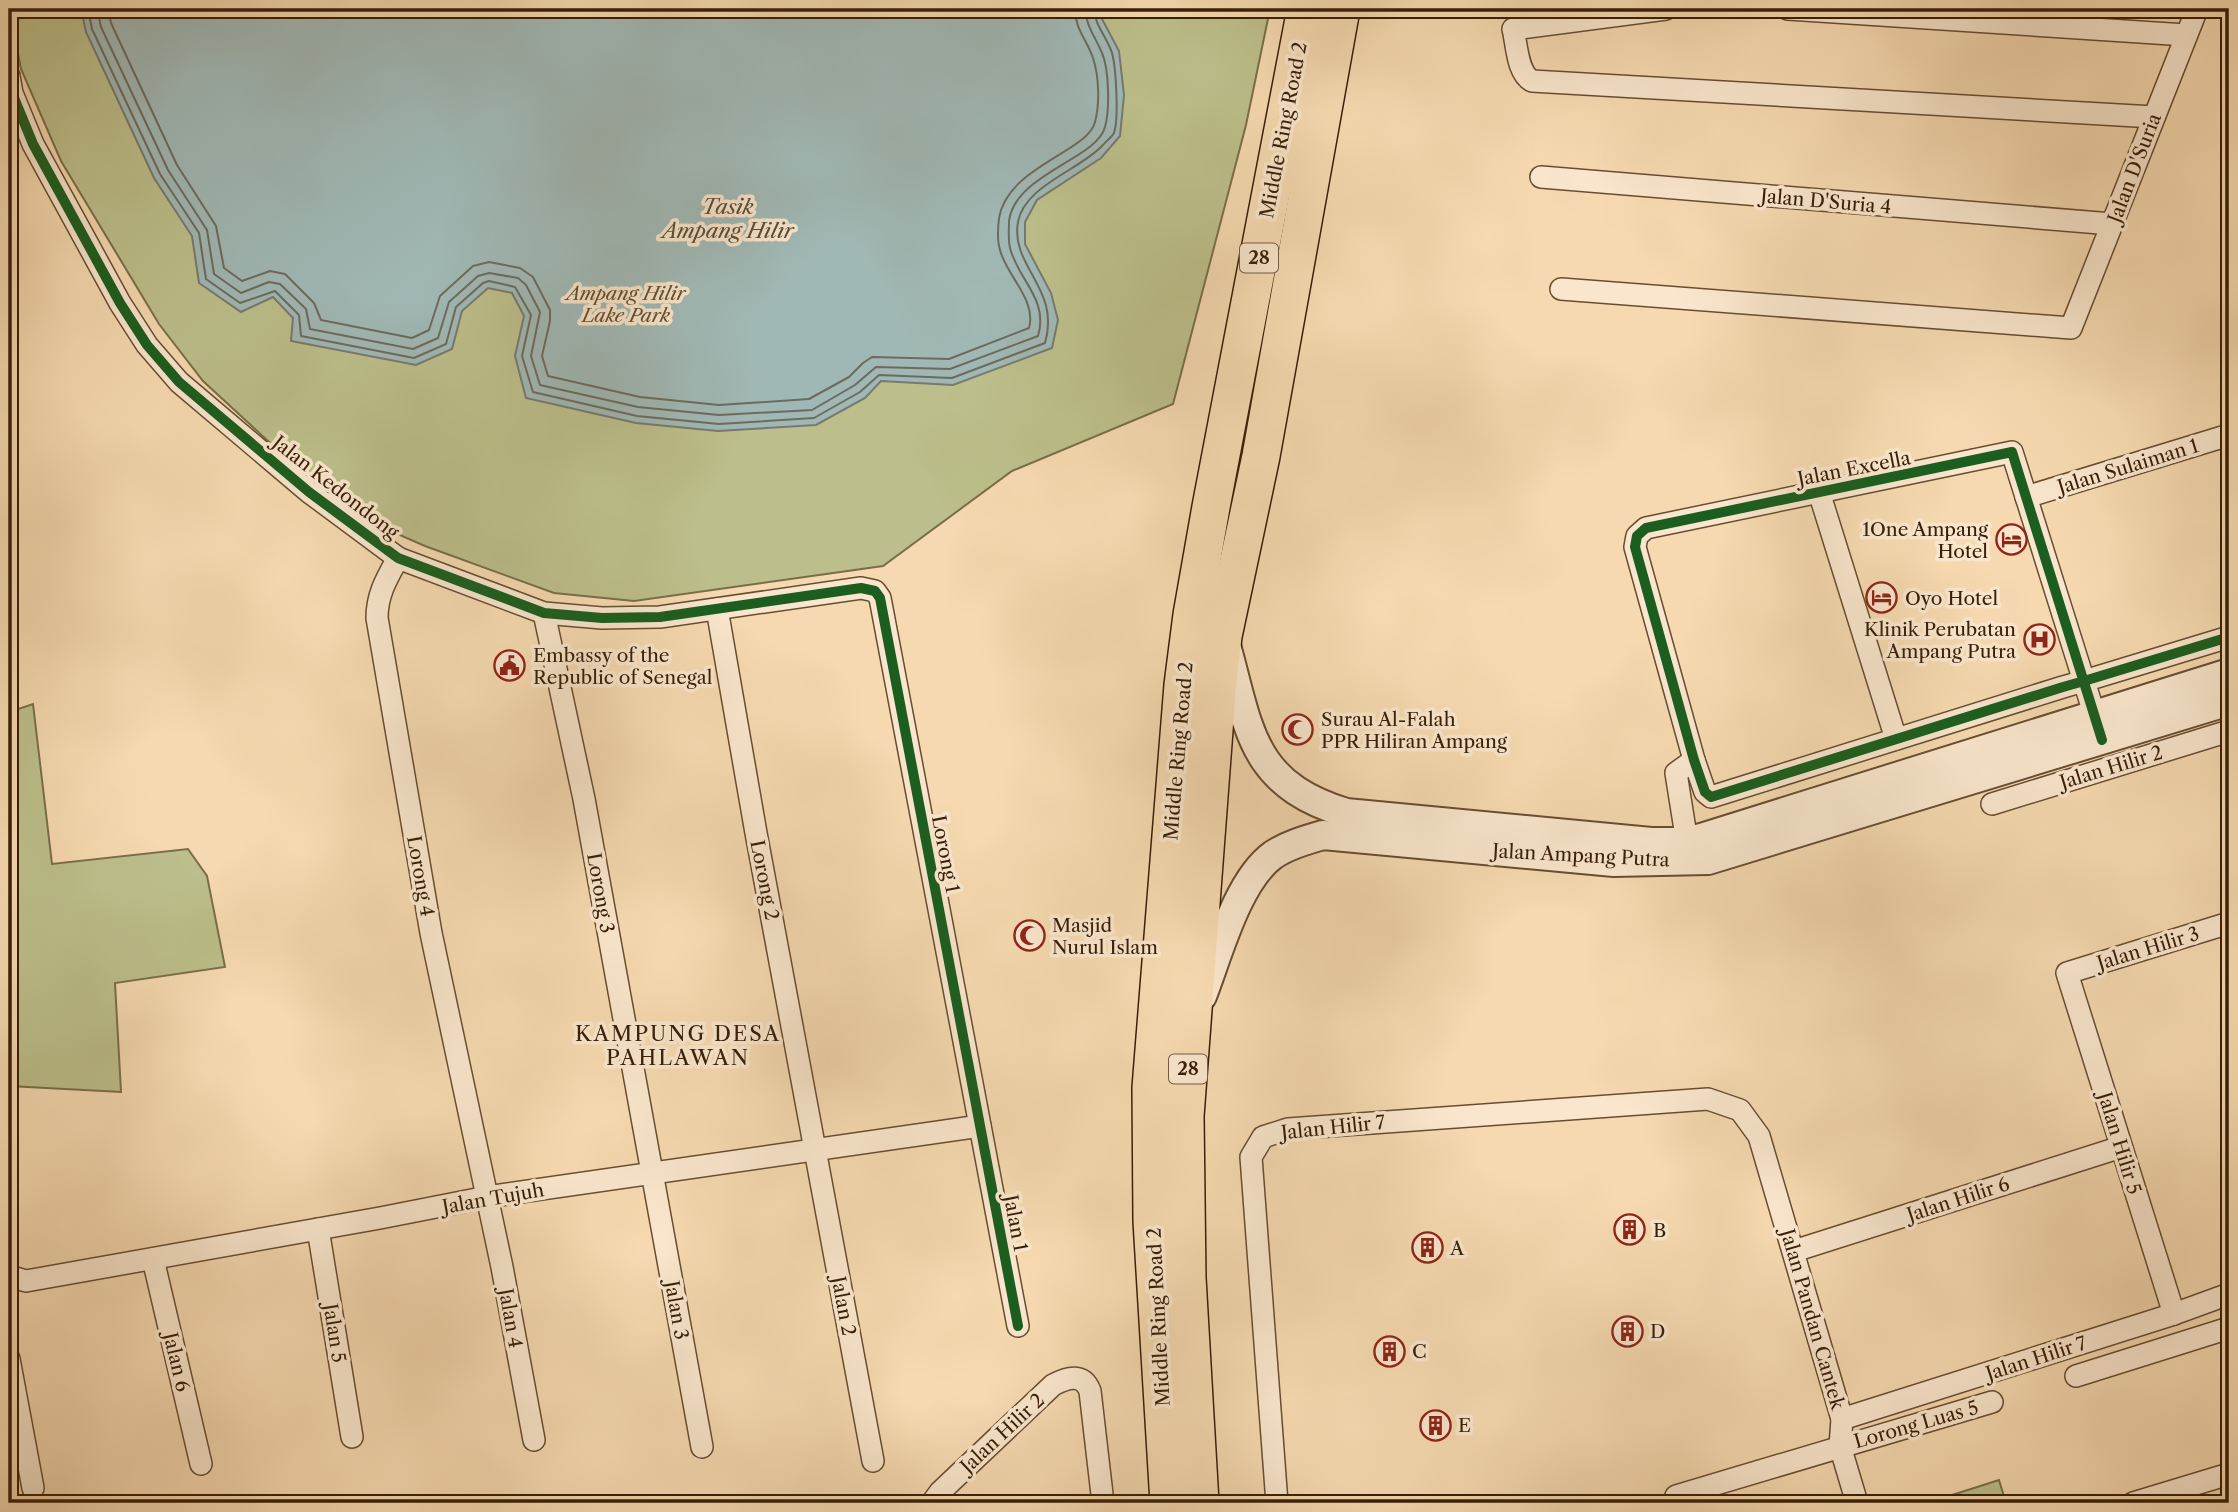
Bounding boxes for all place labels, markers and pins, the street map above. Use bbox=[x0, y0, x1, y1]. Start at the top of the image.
place label: 1One Ampang Hotel bbox=[1862, 518, 1989, 563]
hotel icon: 1One Ampang Hotel bbox=[1994, 523, 2028, 557]
hotel icon: Oyo Hotel bbox=[1865, 581, 1899, 615]
place label: Oyo Hotel bbox=[1905, 587, 1998, 610]
place label: Klinik Perubatan Ampang Putra bbox=[1864, 618, 2016, 663]
hospital icon: Klinik Perubatan Ampang Putra bbox=[2022, 623, 2056, 657]
place label: Embassy of the Republic of Senegal bbox=[533, 644, 713, 689]
public building icon: Embassy of the Republic of Senegal bbox=[493, 649, 527, 683]
place label: Surau Al-Falah PPR Hiliran Ampang bbox=[1321, 708, 1508, 753]
mosque icon: Surau Al-Falah PPR Hiliran Ampang bbox=[1281, 713, 1315, 747]
place label: Masjid Nurul Islam bbox=[1052, 914, 1158, 959]
mosque icon: Masjid Nurul Islam bbox=[1012, 919, 1046, 953]
building icon: B bbox=[1613, 1213, 1647, 1247]
place label: B bbox=[1653, 1219, 1666, 1242]
building icon: A bbox=[1410, 1231, 1444, 1265]
place label: A bbox=[1449, 1237, 1465, 1260]
building icon: D bbox=[1610, 1314, 1644, 1348]
place label: D bbox=[1650, 1320, 1665, 1343]
building icon: C bbox=[1372, 1334, 1406, 1368]
place label: C bbox=[1412, 1340, 1427, 1363]
building icon: E bbox=[1418, 1408, 1452, 1442]
place label: E bbox=[1458, 1414, 1471, 1437]

